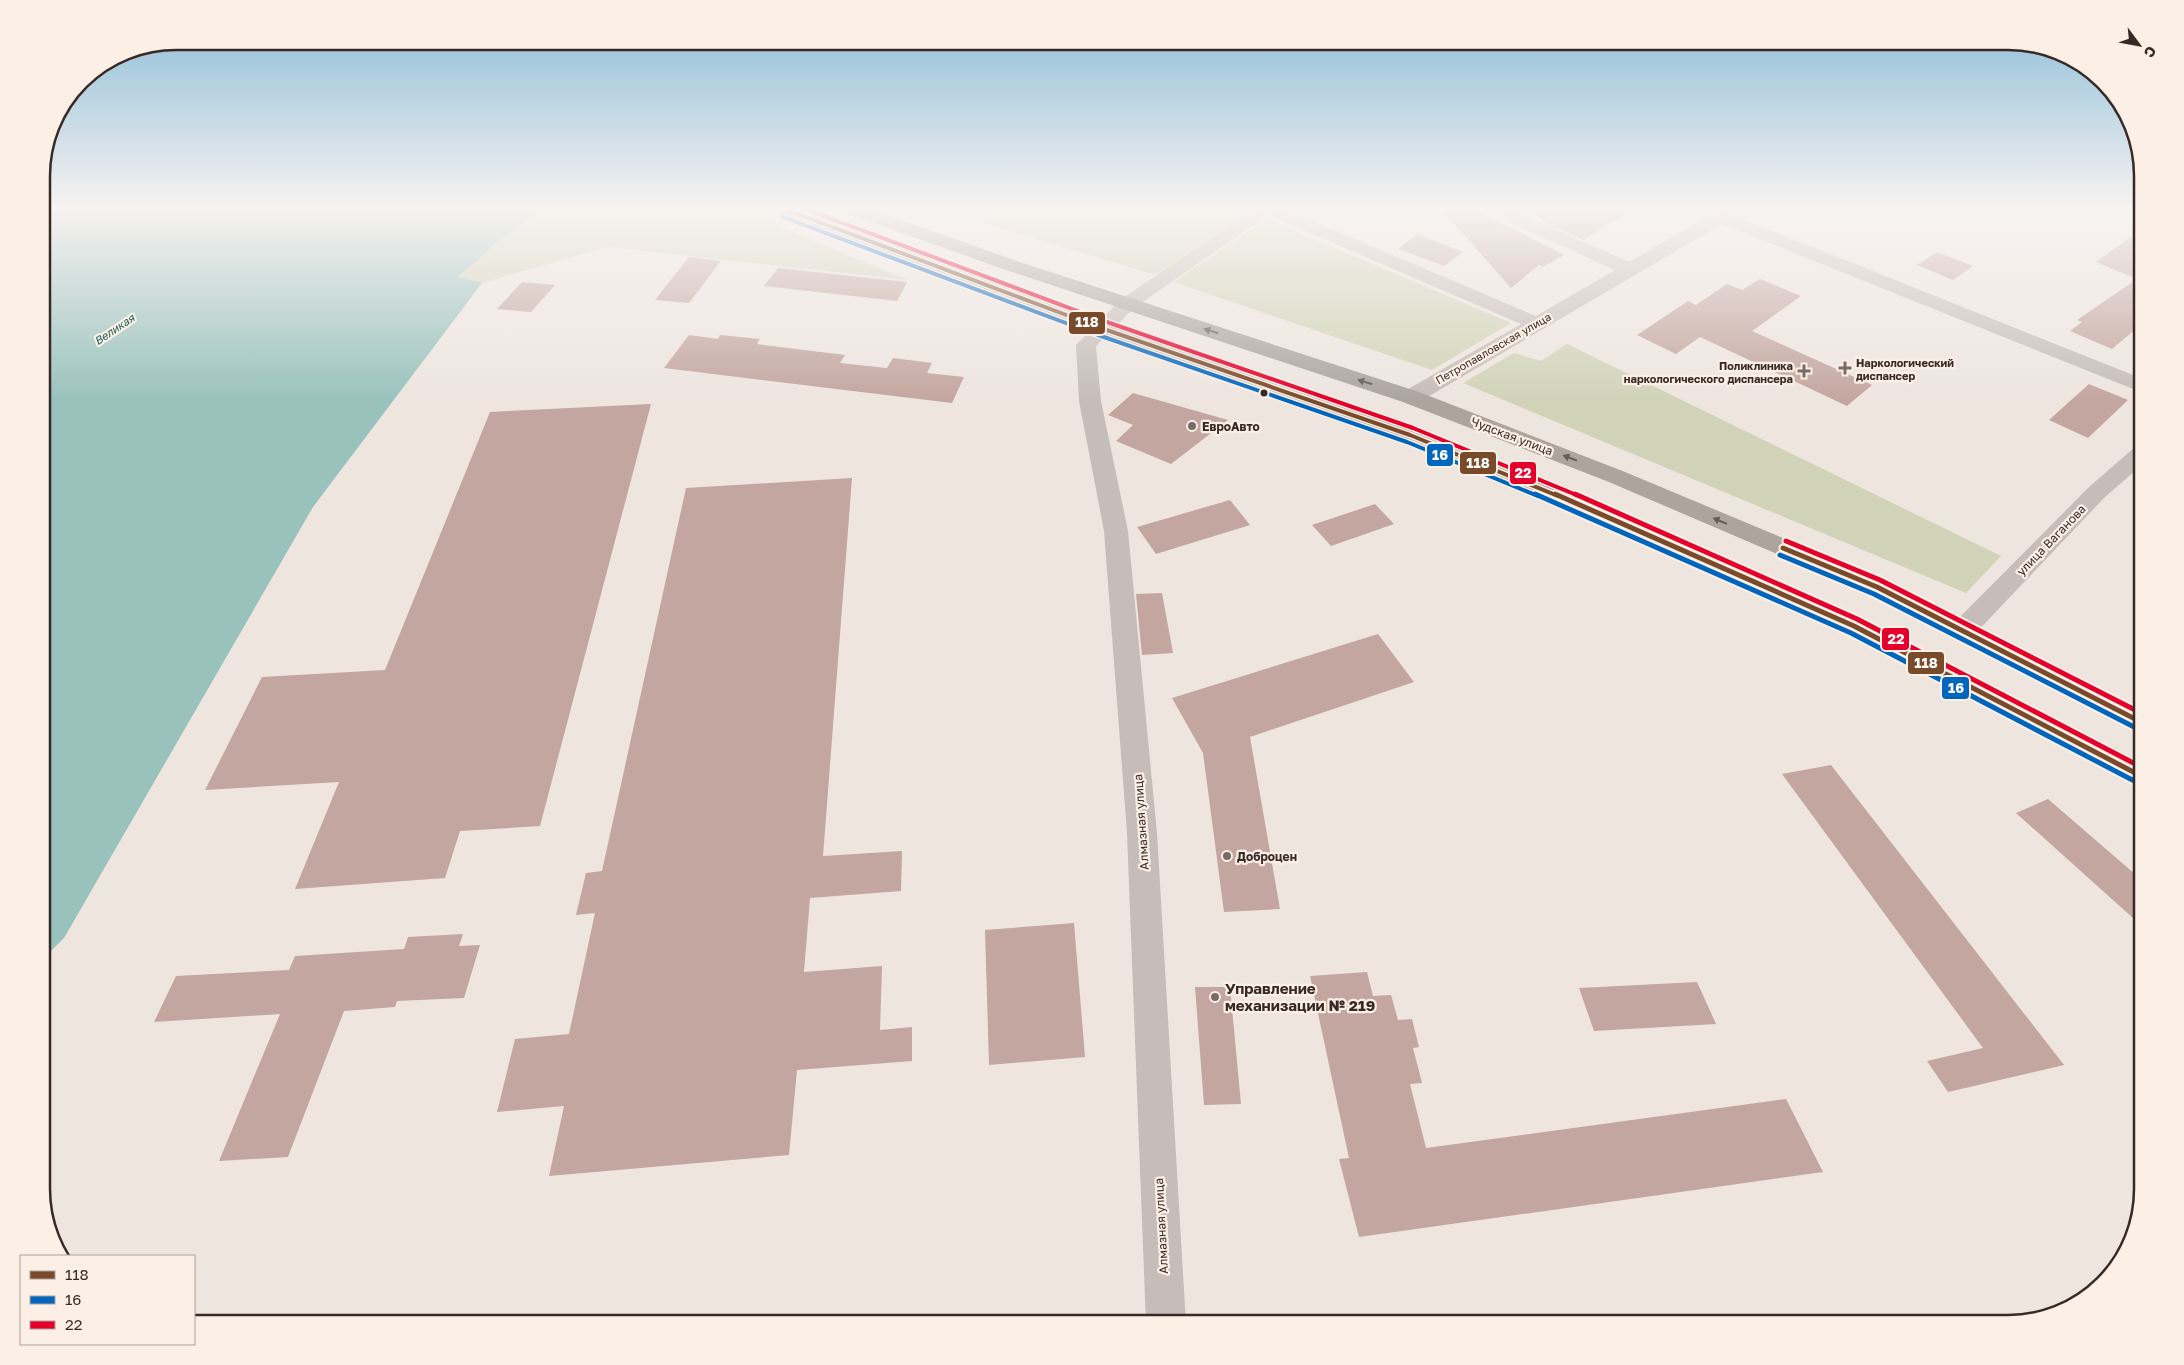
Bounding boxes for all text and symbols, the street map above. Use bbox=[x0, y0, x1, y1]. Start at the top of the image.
north arrow bbox=[2114, 20, 2164, 70]
text: С bbox=[2141, 43, 2160, 61]
water label: Великая bbox=[92, 310, 137, 347]
street label: Петропавловская улица bbox=[1433, 310, 1553, 386]
line badge: 118 bbox=[1068, 311, 1106, 335]
text: 118 bbox=[1075, 313, 1099, 330]
one-way arrow bbox=[1203, 327, 1218, 334]
place label: Наркологический диспансер bbox=[1856, 356, 1954, 382]
place label: Поликлиника наркологического диспансера bbox=[1624, 359, 1793, 385]
marker: Наркологический диспансер bbox=[1838, 361, 1852, 375]
marker: Поликлиника наркологического диспансера bbox=[1797, 364, 1811, 378]
one-way arrow bbox=[1357, 378, 1372, 386]
unlabelled marker bbox=[1259, 388, 1269, 398]
street label: Чудская улица bbox=[1469, 413, 1555, 459]
place label: ЕвроАвто bbox=[1202, 419, 1260, 434]
marker: ЕвроАвто bbox=[1186, 420, 1198, 432]
line badge: 16 bbox=[1426, 443, 1454, 467]
text: 16 bbox=[1432, 446, 1448, 463]
line badge: 118 bbox=[1459, 451, 1497, 475]
text: 118 bbox=[1466, 454, 1490, 471]
one-way arrow bbox=[1563, 454, 1577, 462]
line badge: 22 bbox=[1509, 461, 1537, 485]
text: 22 bbox=[1514, 464, 1532, 481]
street label: улица Ваганова bbox=[2013, 501, 2089, 579]
one-way arrow bbox=[1713, 516, 1727, 524]
line badge: 22 bbox=[1881, 627, 1910, 651]
text: 22 bbox=[1887, 630, 1905, 647]
line badge: 118 bbox=[1907, 651, 1945, 675]
text: 118 bbox=[1914, 654, 1938, 671]
line badge: 16 bbox=[1941, 676, 1970, 700]
text: 16 bbox=[1948, 679, 1964, 696]
street label: Алмазная улица bbox=[1130, 774, 1152, 870]
place label: Доброцен bbox=[1237, 849, 1297, 864]
marker: Доброцен bbox=[1221, 850, 1233, 862]
place label: Управление механизации № 219 bbox=[1225, 979, 1375, 1014]
marker: Управление механизации № 219 bbox=[1209, 991, 1221, 1003]
street label: Алмазная улица bbox=[1151, 1178, 1171, 1274]
legend bbox=[20, 1255, 195, 1345]
text: 118 bbox=[65, 1265, 89, 1283]
text: 16 bbox=[65, 1290, 81, 1308]
text: 22 bbox=[65, 1315, 82, 1333]

